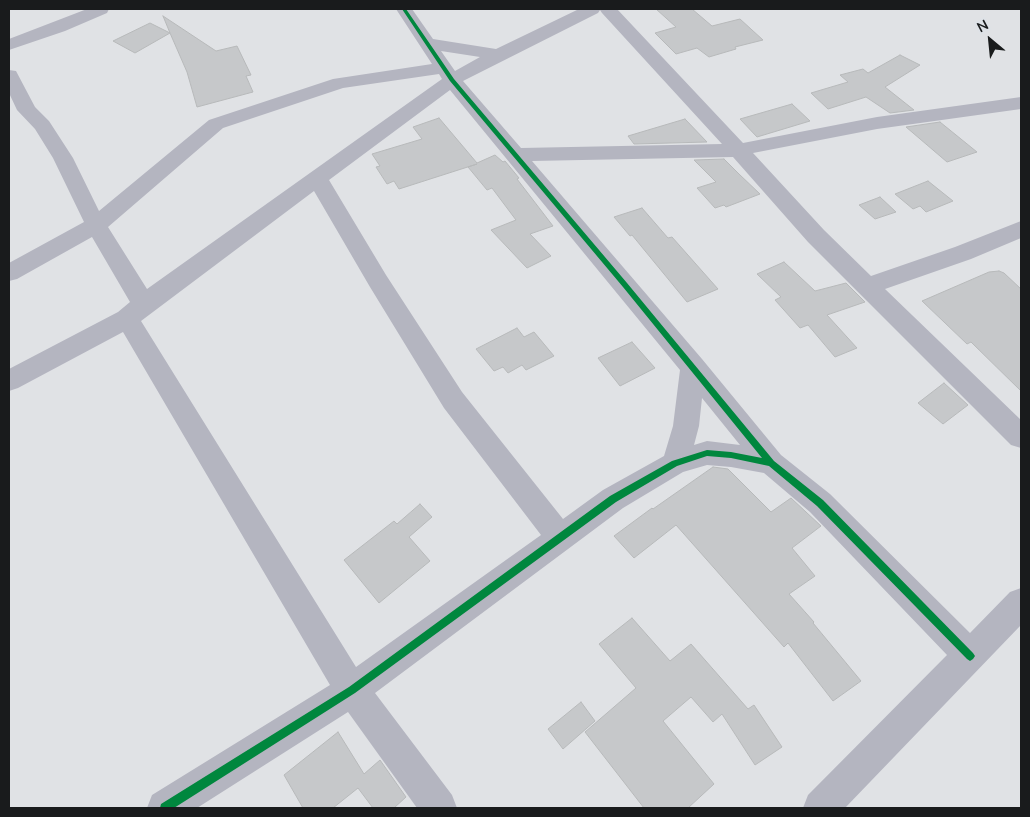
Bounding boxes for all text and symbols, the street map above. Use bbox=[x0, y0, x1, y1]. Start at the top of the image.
north arrow bbox=[965, 15, 1015, 65]
text: N bbox=[974, 15, 992, 37]

